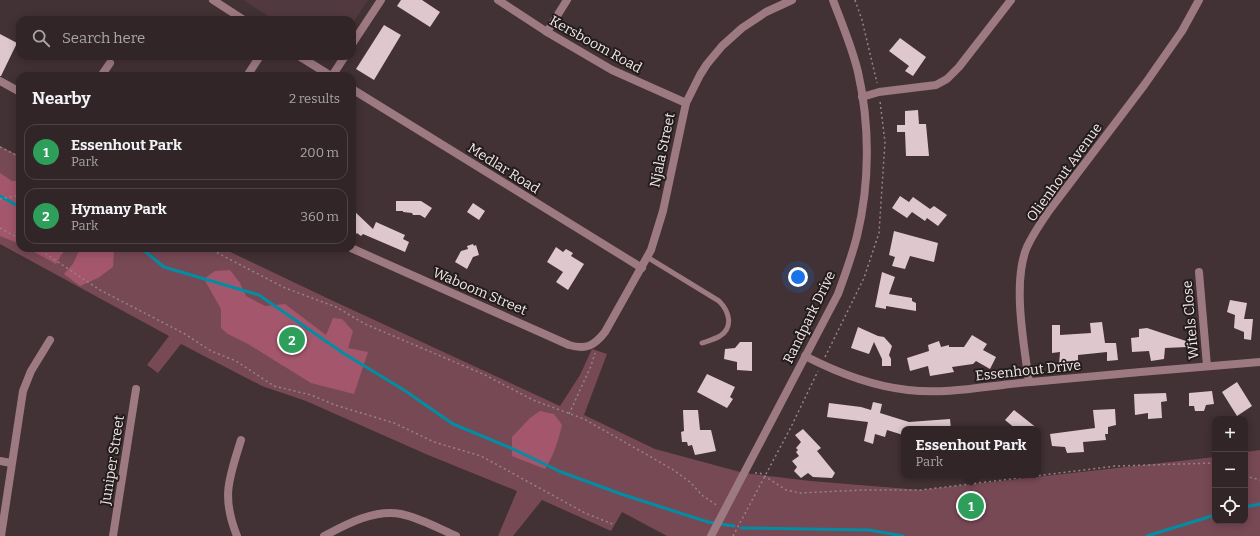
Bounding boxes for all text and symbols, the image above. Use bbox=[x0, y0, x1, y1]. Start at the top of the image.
street label: Kersboom Road bbox=[547, 12, 645, 77]
search box bbox=[16, 16, 356, 60]
icon: search bbox=[30, 27, 52, 49]
text: Search here bbox=[62, 29, 145, 47]
text: Nearby bbox=[32, 88, 91, 109]
text: 2 results bbox=[289, 91, 340, 106]
street label: Njala Street bbox=[646, 111, 679, 189]
street label: Olienhout Avenue bbox=[1023, 120, 1106, 225]
text: Essenhout Park bbox=[71, 136, 182, 154]
street label: Medlar Road bbox=[465, 140, 543, 197]
text: 1 bbox=[43, 145, 49, 160]
text: 200 m bbox=[300, 145, 339, 160]
text: Park bbox=[71, 154, 98, 169]
text: Hymany Park bbox=[71, 200, 167, 218]
text: 2 bbox=[42, 209, 50, 224]
text: 360 m bbox=[301, 209, 339, 224]
text: Park bbox=[71, 218, 98, 233]
street label: Waboom Street bbox=[430, 264, 529, 319]
your location bbox=[788, 267, 808, 287]
street label: Randpark Drive bbox=[780, 268, 839, 366]
street label: Witels Close bbox=[1179, 280, 1202, 360]
pin: 2 bbox=[279, 325, 305, 355]
street label: Essenhout Drive bbox=[974, 356, 1082, 384]
street label: Juniper Street bbox=[97, 414, 128, 507]
map controls bbox=[1212, 416, 1248, 524]
button: + bbox=[1212, 416, 1248, 452]
popup bbox=[901, 426, 1041, 478]
text: Essenhout Park bbox=[916, 436, 1026, 454]
button: − bbox=[1212, 452, 1248, 488]
text: Park bbox=[916, 454, 943, 469]
button: locate bbox=[1212, 488, 1248, 524]
pin: 1 bbox=[958, 491, 984, 521]

